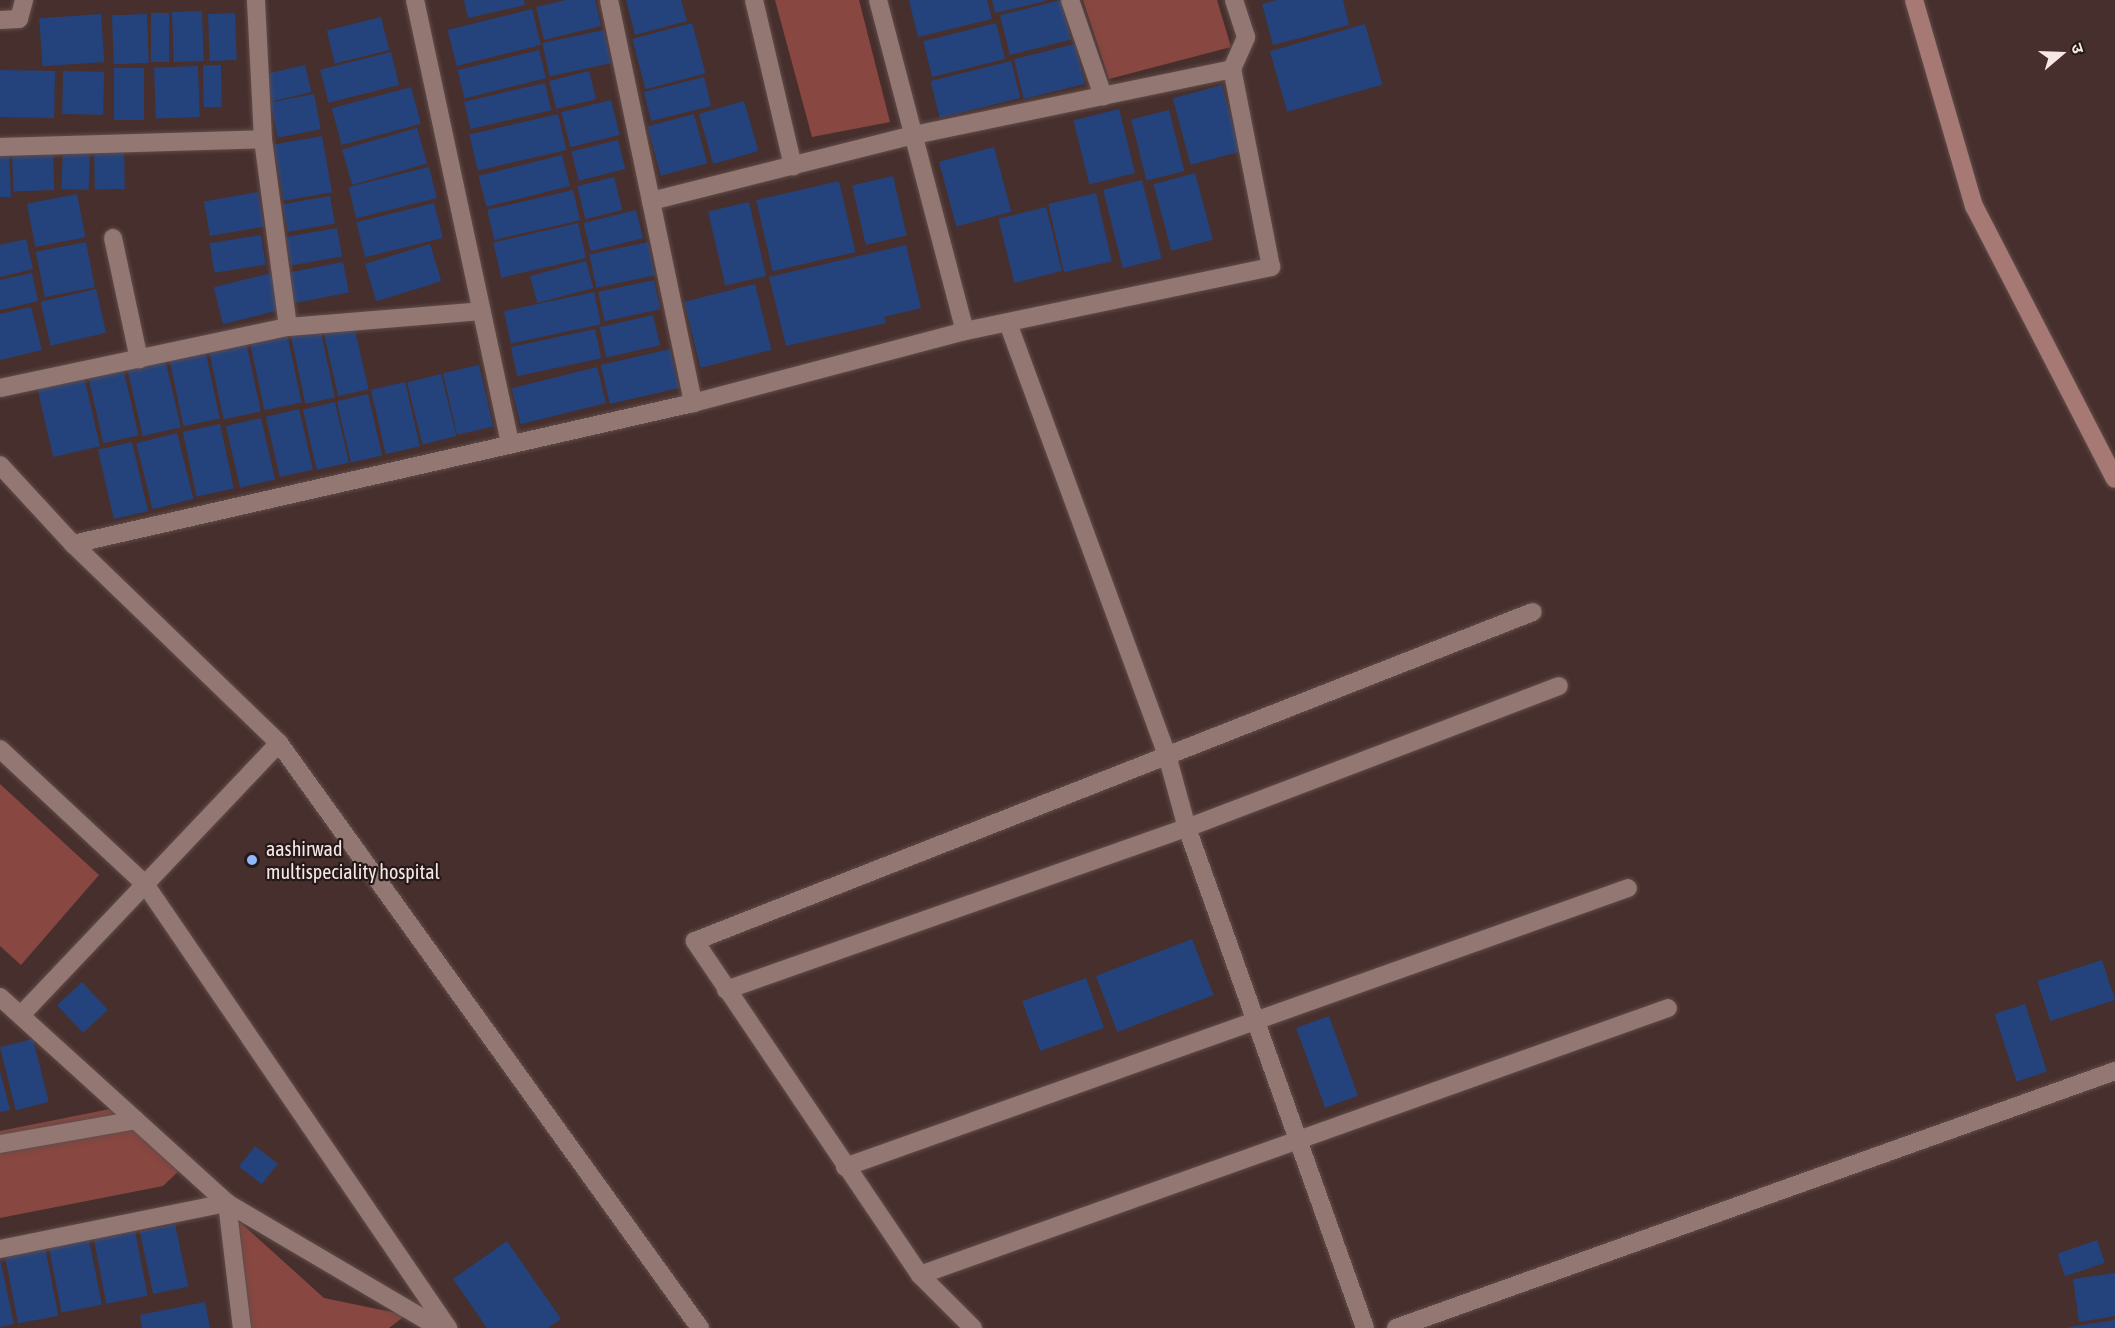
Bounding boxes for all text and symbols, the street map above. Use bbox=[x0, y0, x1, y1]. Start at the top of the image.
north arrow bbox=[2031, 24, 2091, 84]
text: उ bbox=[2068, 41, 2088, 56]
place label: aashirwad multispeciality hospital bbox=[266, 837, 440, 884]
marker: aashirwad multispeciality hospital bbox=[243, 851, 261, 869]

